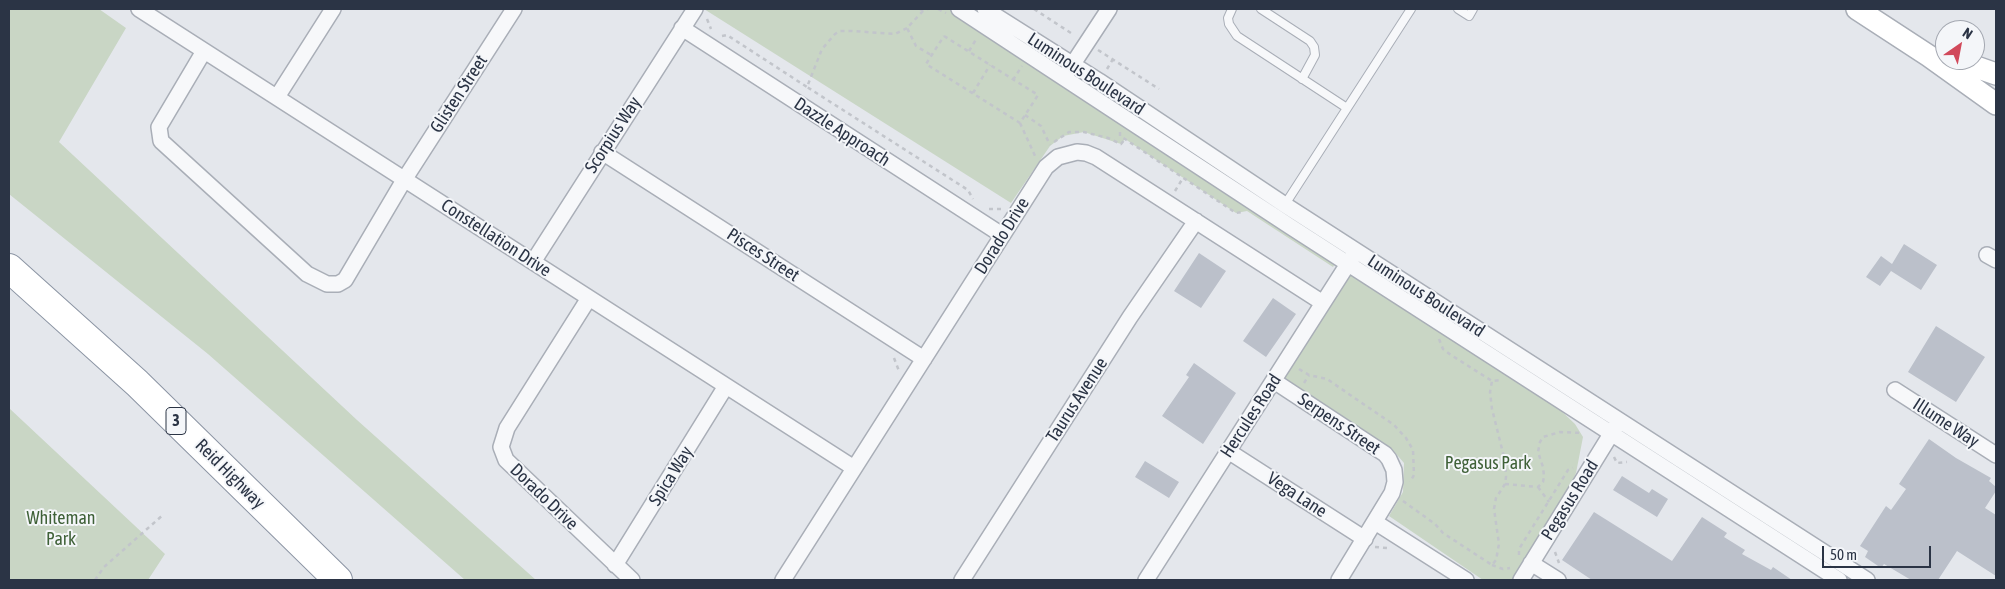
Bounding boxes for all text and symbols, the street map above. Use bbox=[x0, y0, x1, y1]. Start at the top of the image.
north arrow bbox=[1935, 20, 1985, 70]
text: N bbox=[1960, 24, 1975, 42]
street label: Luminous Boulevard bbox=[1023, 28, 1149, 120]
street label: Glisten Street bbox=[426, 51, 492, 137]
street label: Scorpius Way bbox=[580, 93, 646, 177]
street label: Dazzle Approach bbox=[790, 93, 894, 171]
street label: Constellation Drive bbox=[437, 194, 555, 282]
street label: Dorado Drive bbox=[970, 194, 1034, 278]
street label: Pisces Street bbox=[723, 224, 803, 286]
street label: Luminous Boulevard bbox=[1363, 250, 1489, 342]
street label: Taurus Avenue bbox=[1042, 354, 1112, 446]
street label: Hercules Road bbox=[1216, 370, 1286, 462]
street label: Serpens Street bbox=[1294, 389, 1384, 459]
street label: Illume Way bbox=[1909, 394, 1983, 452]
road number: 3 bbox=[166, 408, 186, 434]
street label: Reid Highway bbox=[191, 435, 269, 513]
street label: Spica Way bbox=[644, 442, 698, 510]
park label: Pegasus Park bbox=[1445, 452, 1531, 474]
street label: Pegasus Road bbox=[1537, 456, 1603, 544]
street label: Dorado Drive bbox=[505, 459, 583, 535]
street label: Vega Lane bbox=[1263, 468, 1331, 522]
park label: Whiteman Park bbox=[26, 507, 96, 550]
scale bar bbox=[1825, 536, 1934, 568]
text: 50 m bbox=[1830, 546, 1857, 563]

